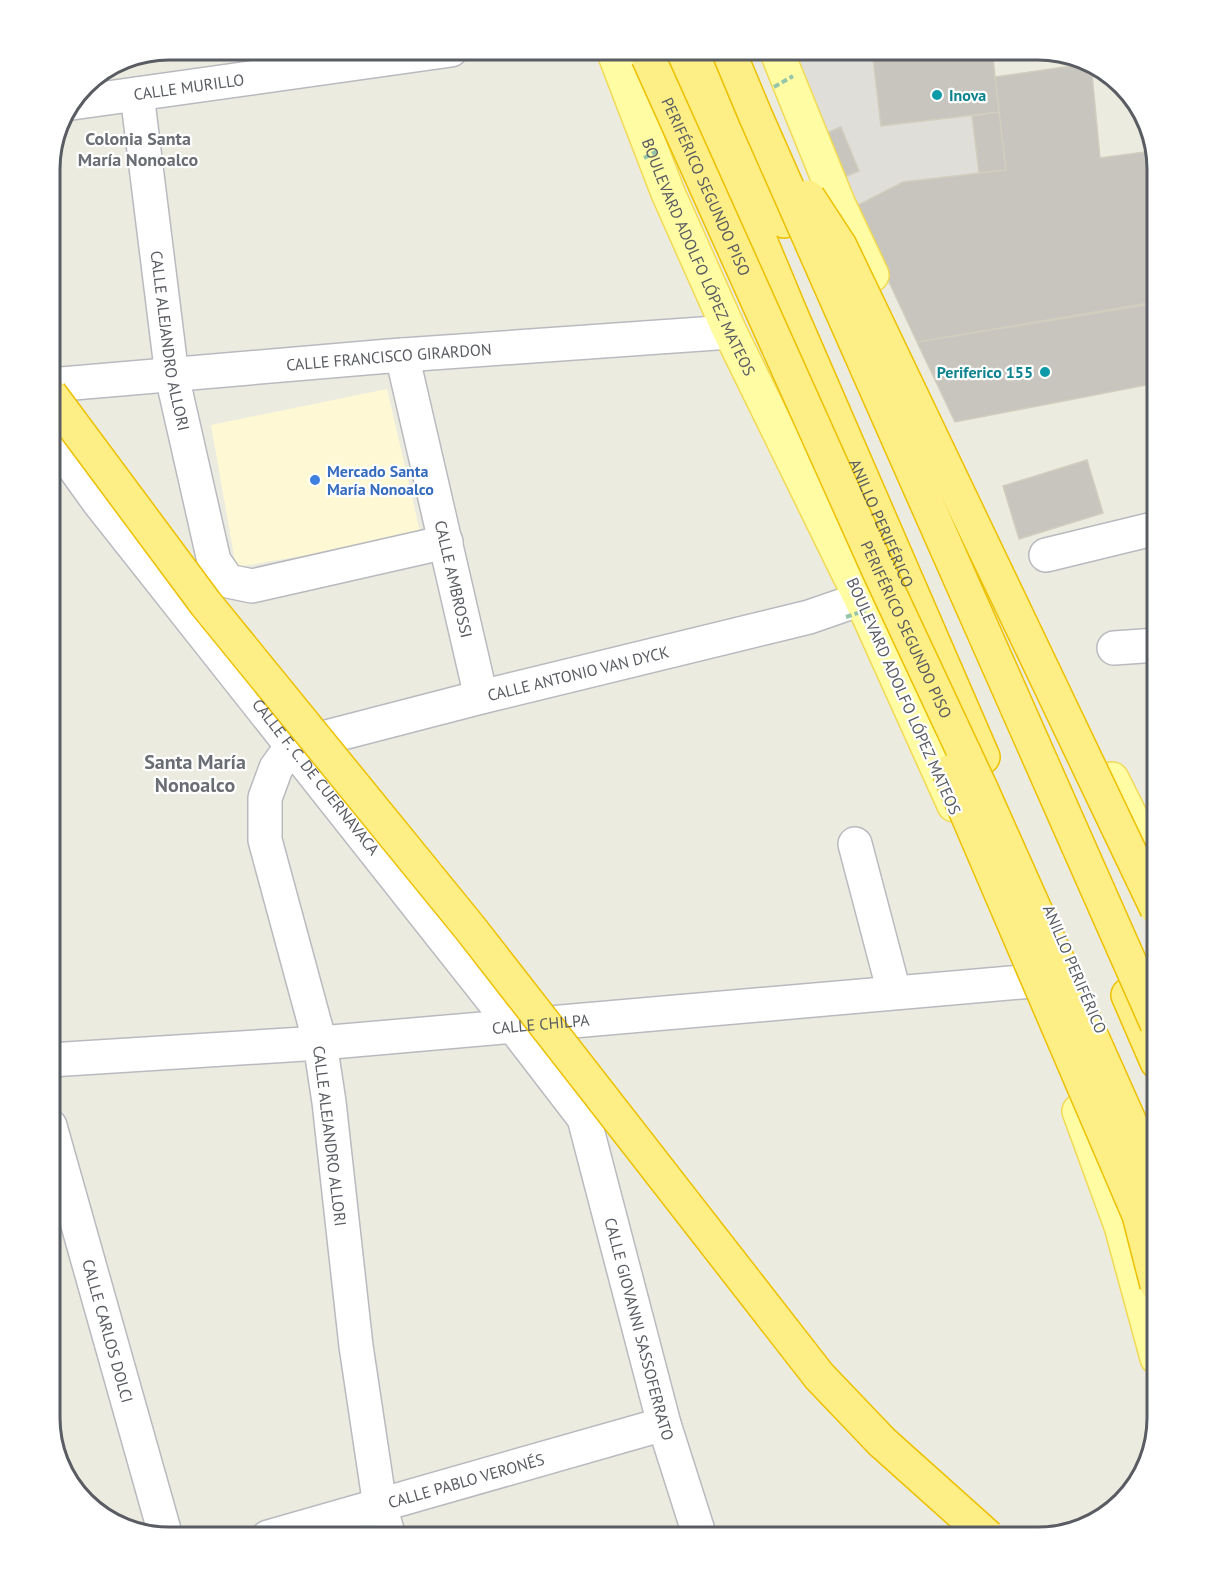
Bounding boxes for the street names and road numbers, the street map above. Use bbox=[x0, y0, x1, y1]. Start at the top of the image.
street label: CALLE MURILLO bbox=[132, 69, 245, 104]
street label: PERIFÉRICO SEGUNDO PISO bbox=[657, 94, 755, 279]
street label: BOULEVARD ADOLFO LÓPEZ MATEOS bbox=[638, 135, 760, 379]
street label: CALLE ALEJANDRO ALLORI bbox=[147, 250, 194, 433]
street label: CALLE FRANCISCO GIRARDON bbox=[285, 339, 492, 375]
street label: ANILLO PERIFÉRICO bbox=[845, 456, 918, 591]
street label: CALLE AMBROSSI bbox=[431, 518, 477, 640]
street label: PERIFÉRICO SEGUNDO PISO bbox=[857, 537, 956, 721]
street label: BOULEVARD ADOLFO LÓPEZ MATEOS bbox=[843, 574, 965, 818]
street label: CALLE ANTONIO VAN DYCK bbox=[485, 641, 671, 705]
street label: CALLE F. C. DE CUERNAVACA bbox=[248, 695, 384, 859]
street label: ANILLO PERIFÉRICO bbox=[1039, 902, 1111, 1036]
street label: CALLE CHILPA bbox=[491, 1010, 591, 1038]
street label: CALLE ALEJANDRO ALLORI bbox=[309, 1045, 351, 1227]
street label: CALLE GIOVANNI SASSOFERRATO bbox=[600, 1216, 679, 1443]
street label: CALLE CARLOS DOLCI bbox=[78, 1257, 138, 1405]
street label: CALLE PABLO VERONÉS bbox=[386, 1449, 546, 1512]

